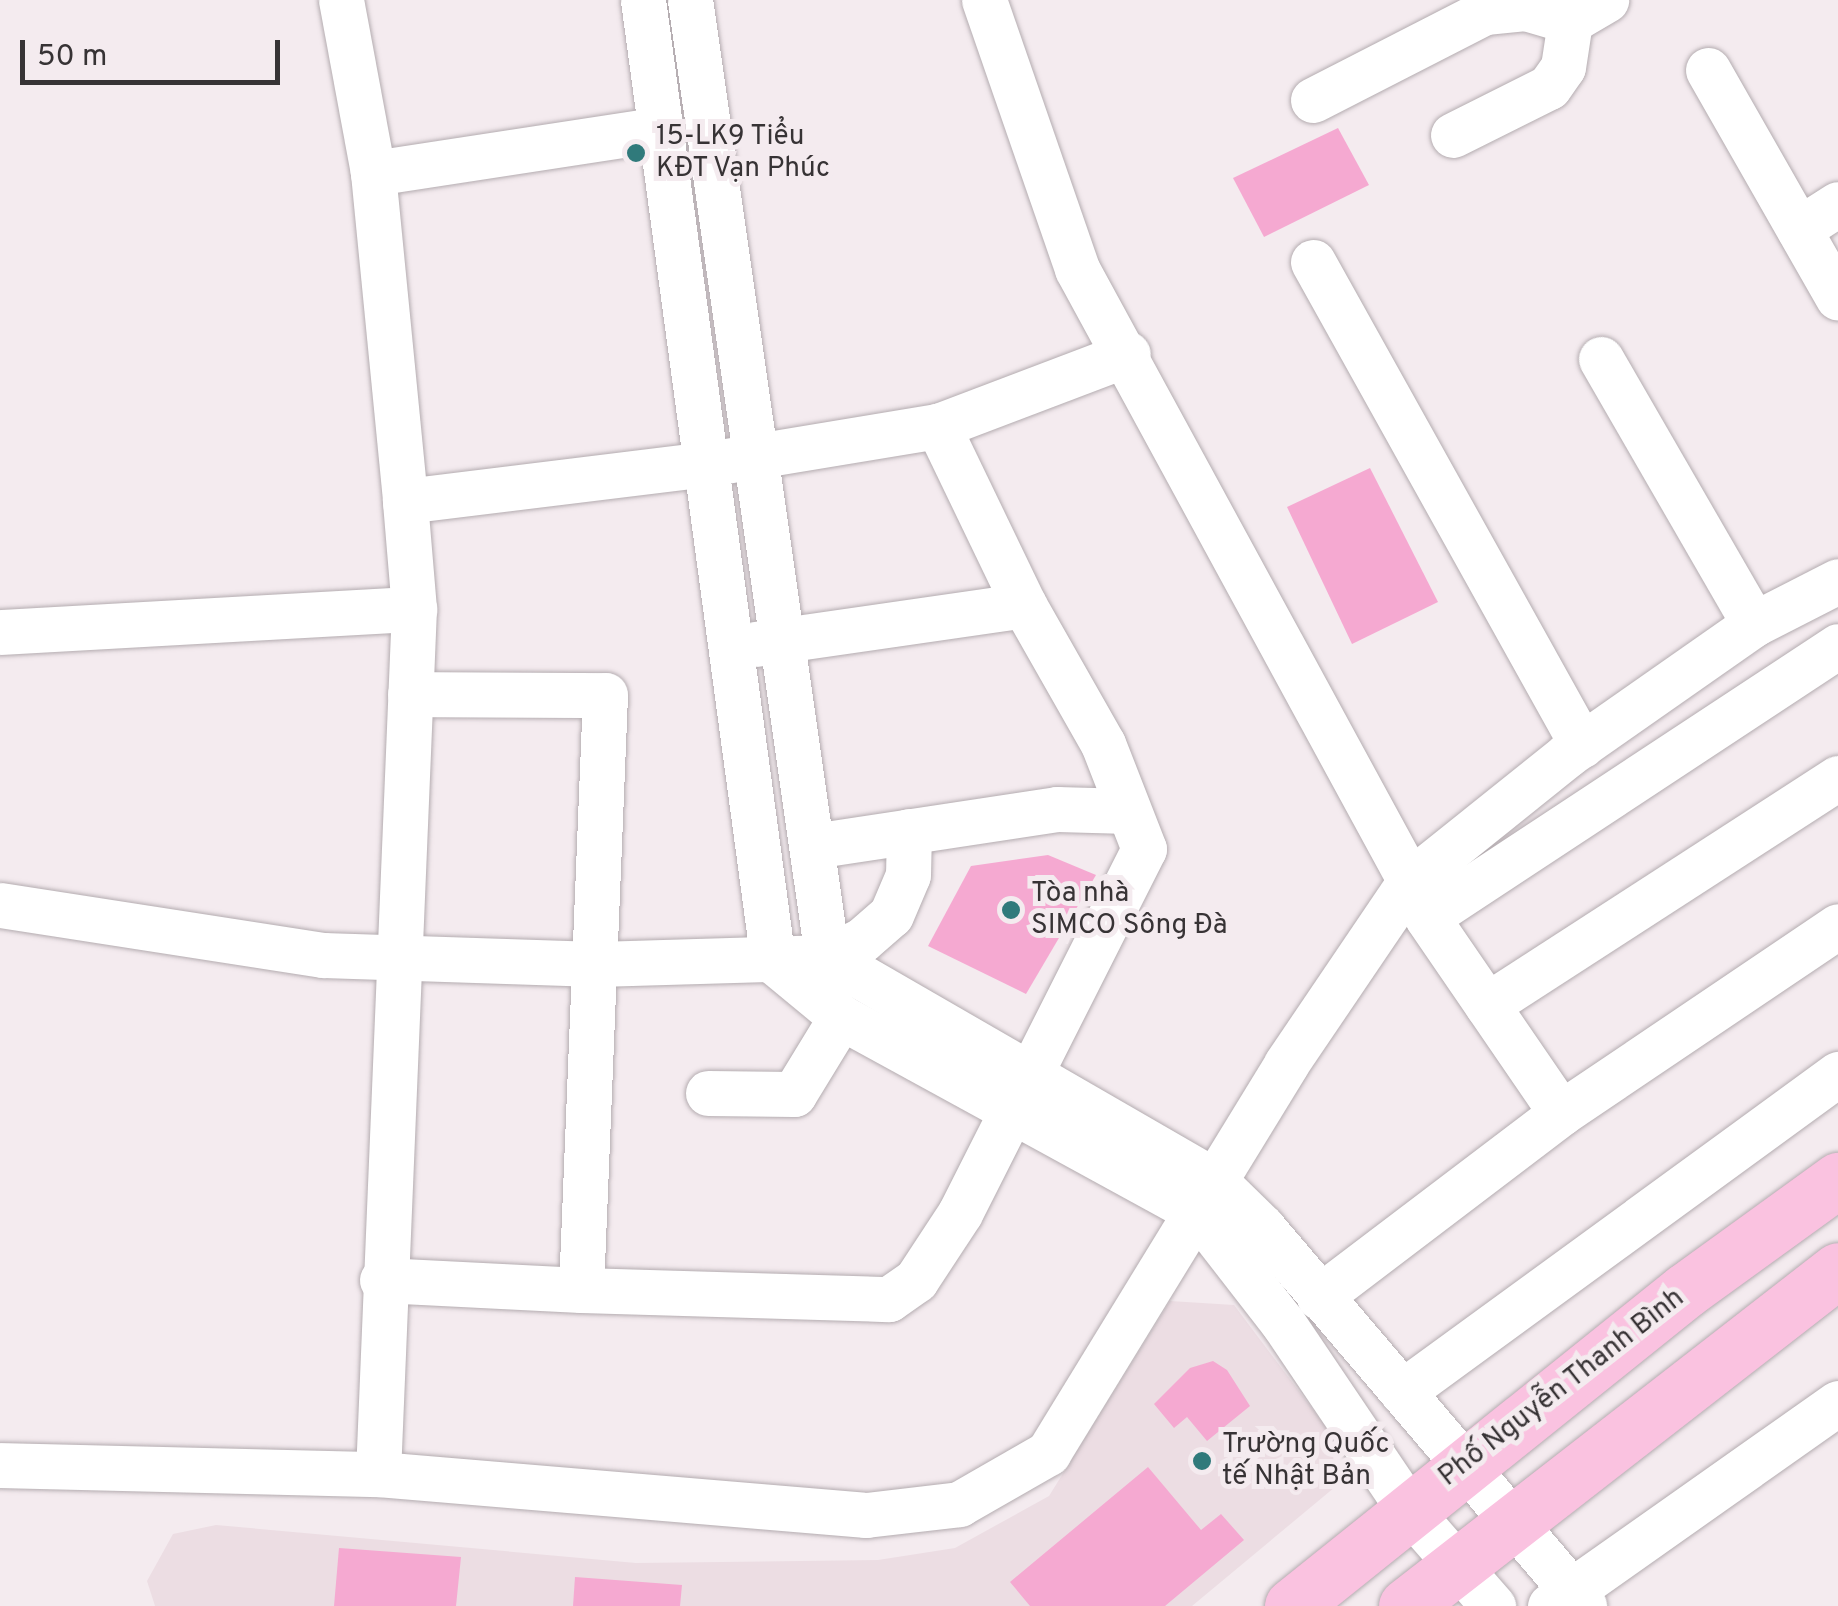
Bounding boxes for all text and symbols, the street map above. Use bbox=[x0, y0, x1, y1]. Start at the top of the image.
scale bar bbox=[25, 20, 285, 82]
text: 50 m bbox=[37, 39, 107, 76]
place label: 15-LK9 Tiểu KĐT Vạn Phúc bbox=[656, 120, 832, 186]
marker: 15-LK9 Tiểu KĐT Vạn Phúc bbox=[625, 142, 647, 164]
place label: Tòa nhà SIMCO Sông Đà bbox=[1031, 877, 1227, 943]
marker: Tòa nhà SIMCO Sông Đà bbox=[1000, 899, 1022, 921]
street label: Phố Nguyễn Thanh Bình bbox=[1432, 1281, 1692, 1495]
place label: Trường Quốc tế Nhật Bản bbox=[1222, 1428, 1390, 1494]
marker: Trường Quốc tế Nhật Bản bbox=[1191, 1450, 1213, 1472]

